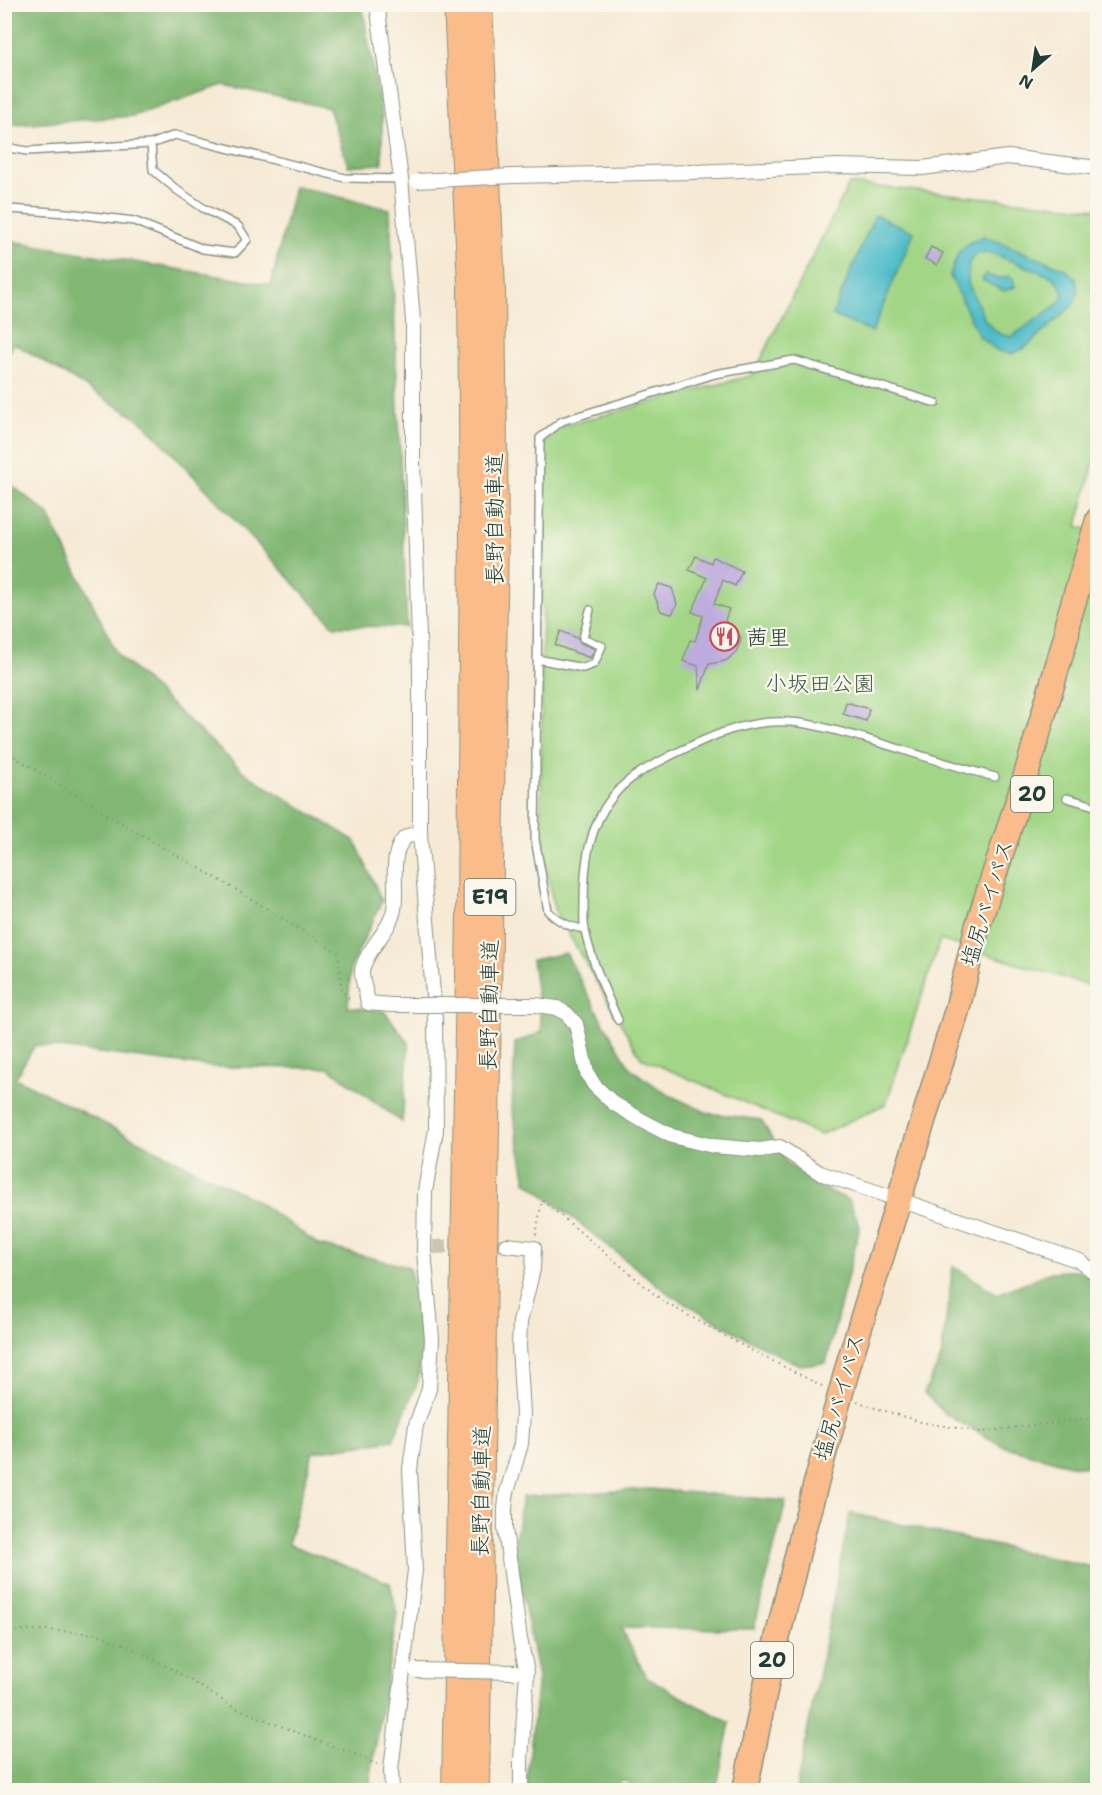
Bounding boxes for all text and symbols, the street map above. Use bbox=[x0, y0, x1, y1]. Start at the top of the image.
north arrow bbox=[1003, 39, 1063, 99]
text: N bbox=[1015, 69, 1037, 94]
street label: 長野自動車道 bbox=[480, 453, 509, 585]
restaurant icon: 茜里 bbox=[709, 621, 741, 653]
place label: 茜里 bbox=[746, 623, 790, 652]
park label: 小坂田公園 bbox=[765, 669, 875, 698]
road number: 20 bbox=[1011, 776, 1053, 812]
street label: 塩尻バイパス bbox=[954, 836, 1020, 970]
road number: E19 bbox=[464, 879, 516, 915]
street label: 長野自動車道 bbox=[473, 939, 505, 1071]
street label: 塩尻バイパス bbox=[807, 1330, 871, 1464]
street label: 長野自動車道 bbox=[465, 1425, 497, 1557]
road number: 20 bbox=[751, 1642, 793, 1678]

